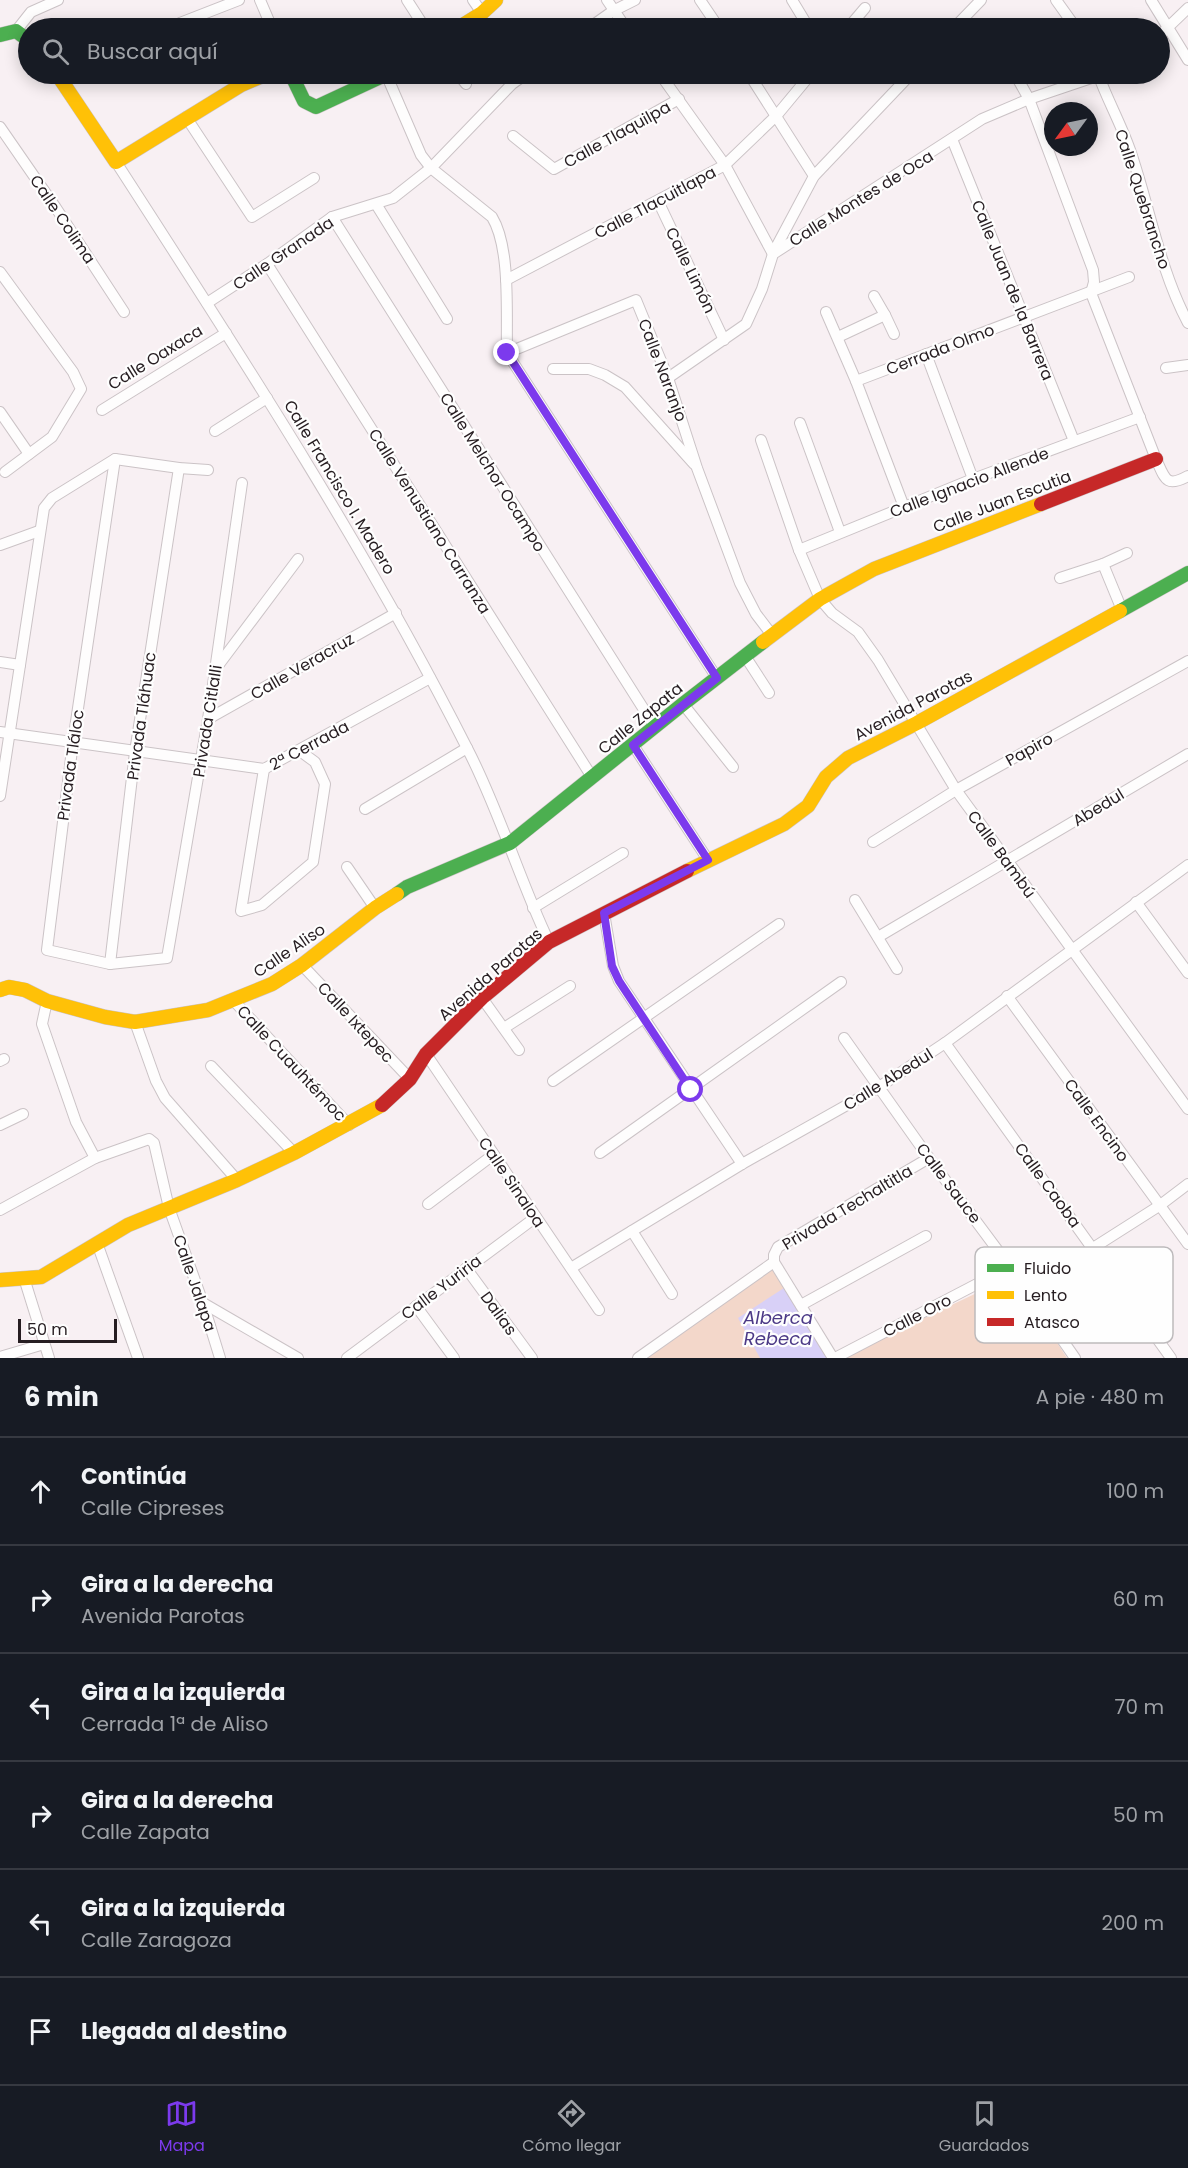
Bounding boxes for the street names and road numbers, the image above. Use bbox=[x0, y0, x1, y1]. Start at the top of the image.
street label: Calle Tlaquilpa bbox=[560, 95, 675, 173]
street label: Calle Quebrancho bbox=[1109, 126, 1176, 272]
street label: Calle Montes de Oca bbox=[785, 145, 938, 252]
street label: Calle Tlacuitlapa bbox=[590, 161, 720, 244]
street label: Calle Colima bbox=[24, 170, 101, 268]
street label: Calle Juan de la Barrera bbox=[966, 197, 1059, 384]
street label: Calle Granada bbox=[228, 211, 338, 296]
street label: Calle Limón bbox=[660, 223, 721, 317]
street label: Calle Naranjo bbox=[632, 315, 693, 425]
street label: Cerrada Olmo bbox=[883, 318, 998, 381]
street label: Calle Oaxaca bbox=[104, 319, 207, 396]
street label: Calle Melchor Ocampo bbox=[434, 388, 551, 556]
street label: Calle Francisco I. Madero bbox=[278, 396, 401, 579]
street label: Calle Venustiano Carranza bbox=[363, 424, 496, 618]
street label: Calle Ignacio Allende bbox=[886, 441, 1052, 523]
street label: Calle Juan Escutia bbox=[930, 465, 1075, 538]
street label: Calle Veracruz bbox=[246, 627, 358, 705]
street label: Privada Tláhuac bbox=[121, 650, 162, 782]
street label: Privada Citlalli bbox=[187, 663, 228, 779]
street label: Avenida Parotas bbox=[850, 665, 976, 746]
street label: Calle Zapata bbox=[593, 677, 688, 760]
street label: Privada Tláloc bbox=[51, 708, 90, 822]
street label: 2ª Cerrada bbox=[265, 715, 353, 776]
street label: Papiro bbox=[1001, 727, 1057, 772]
street label: Abedul bbox=[1068, 783, 1128, 832]
street label: Calle Bambú bbox=[962, 806, 1041, 903]
street label: Calle Aliso bbox=[249, 918, 330, 983]
street label: Avenida Parotas bbox=[433, 923, 547, 1026]
street label: Calle Ixtepec bbox=[312, 977, 399, 1068]
street label: Calle Cuauhtémoc bbox=[232, 1000, 352, 1127]
street label: Calle Abedul bbox=[839, 1043, 938, 1116]
street label: Calle Encino bbox=[1059, 1074, 1135, 1167]
street label: Calle Sinaloa bbox=[473, 1132, 550, 1232]
street label: Calle Sauce bbox=[911, 1138, 987, 1228]
street label: Calle Caoba bbox=[1009, 1138, 1086, 1233]
street label: Privada Techaltitla bbox=[778, 1159, 917, 1256]
street label: Calle Jalapa bbox=[167, 1232, 222, 1335]
street label: Calle Yuriria bbox=[396, 1249, 486, 1325]
street label: Dalias bbox=[475, 1287, 522, 1340]
street label: Calle Oro bbox=[879, 1288, 955, 1342]

